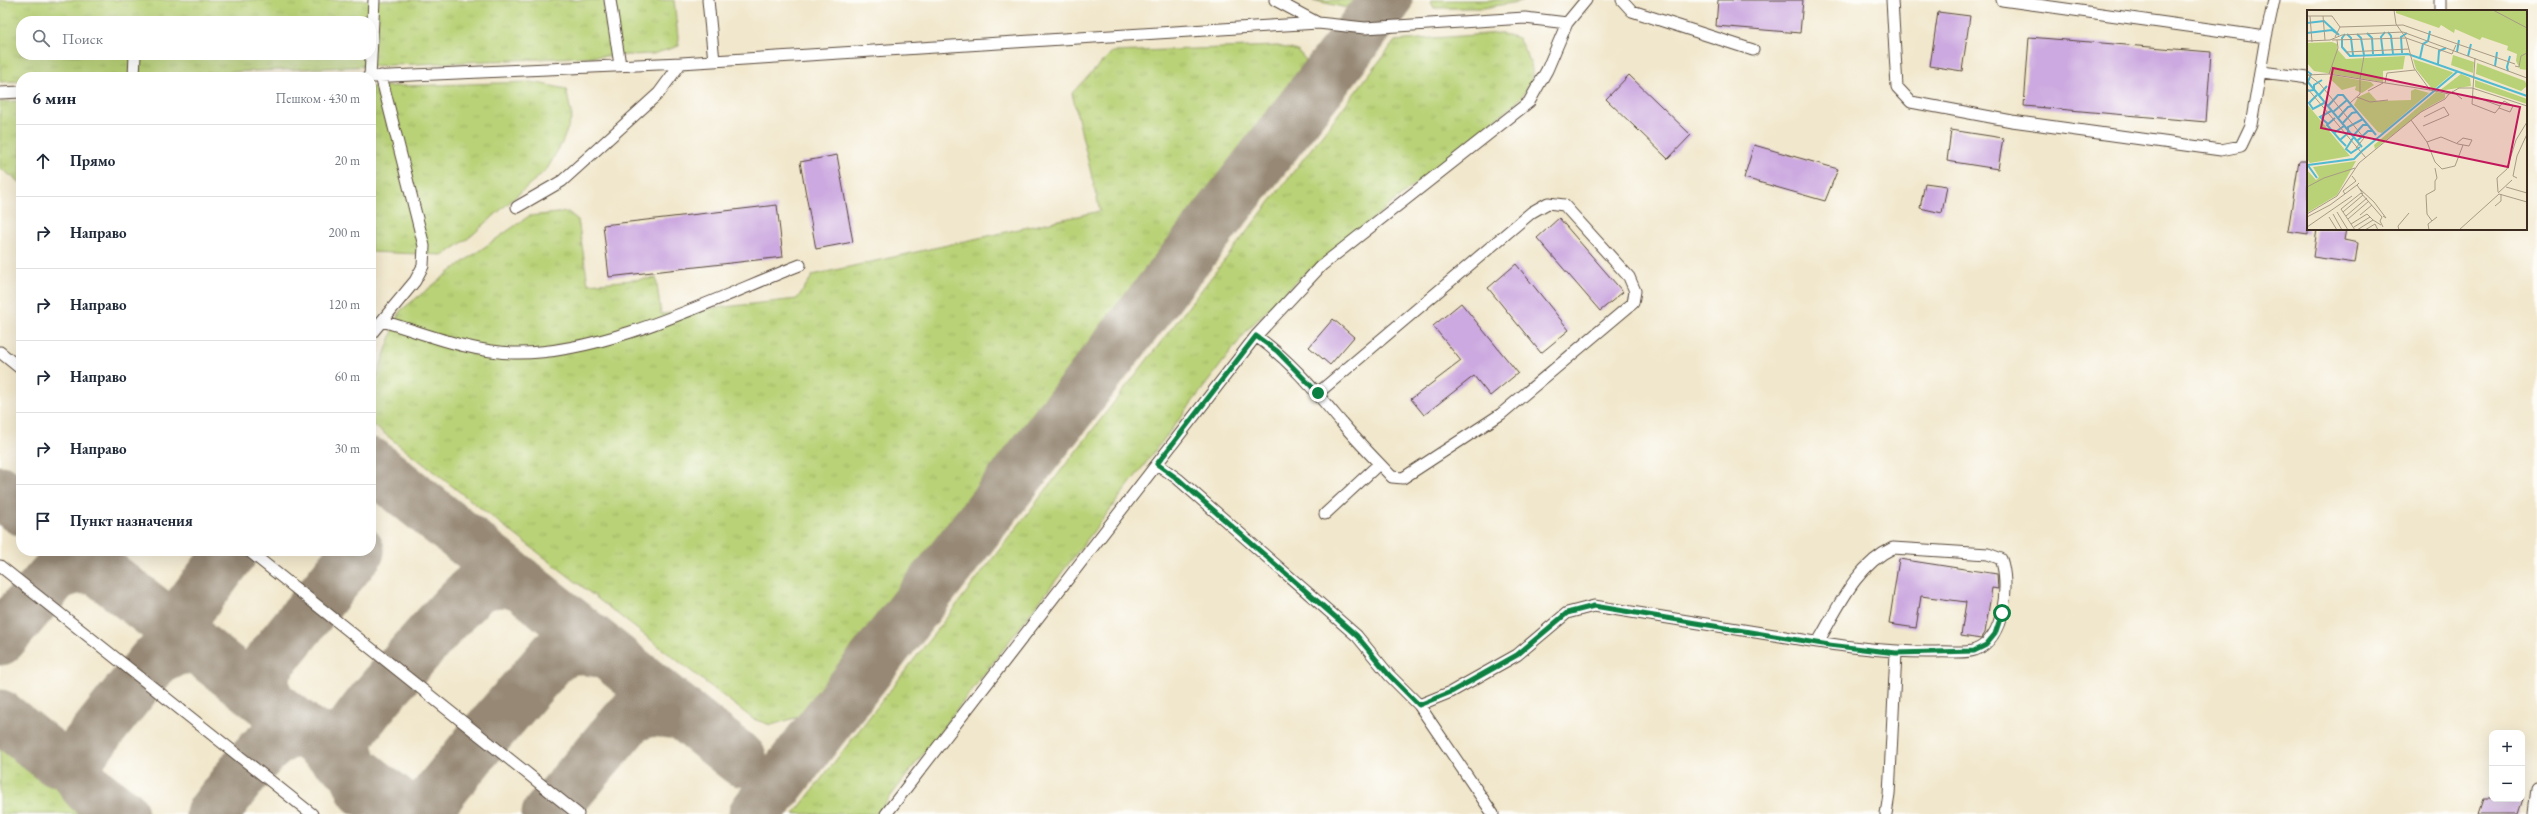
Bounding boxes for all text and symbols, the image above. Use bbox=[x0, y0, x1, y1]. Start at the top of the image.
inset map bbox=[2307, 10, 2527, 230]
search box bbox=[16, 16, 376, 60]
icon: search bbox=[30, 27, 52, 49]
text: Поиск bbox=[62, 29, 103, 48]
text: 6 мин bbox=[32, 87, 76, 109]
text: Пешком · 430 m bbox=[276, 90, 360, 107]
icon: ahead bbox=[32, 150, 54, 172]
text: Прямо bbox=[70, 151, 115, 170]
text: 20 m bbox=[335, 152, 360, 169]
icon: right bbox=[32, 222, 54, 244]
text: Направо bbox=[70, 223, 127, 242]
text: 200 m bbox=[329, 224, 360, 241]
icon: right bbox=[32, 294, 54, 316]
text: Направо bbox=[70, 295, 127, 314]
text: 120 m bbox=[329, 296, 360, 313]
icon: right bbox=[32, 366, 54, 388]
text: Направо bbox=[70, 367, 127, 386]
text: 60 m bbox=[335, 368, 360, 385]
route end bbox=[1309, 384, 1327, 402]
icon: right bbox=[32, 438, 54, 460]
text: Направо bbox=[70, 439, 127, 458]
text: 30 m bbox=[335, 440, 360, 457]
icon: arrive bbox=[32, 510, 54, 532]
text: Пункт назначения bbox=[70, 511, 193, 530]
route start bbox=[1993, 604, 2011, 622]
map controls bbox=[2489, 730, 2525, 802]
button: + bbox=[2489, 730, 2525, 766]
button: − bbox=[2489, 766, 2525, 802]

